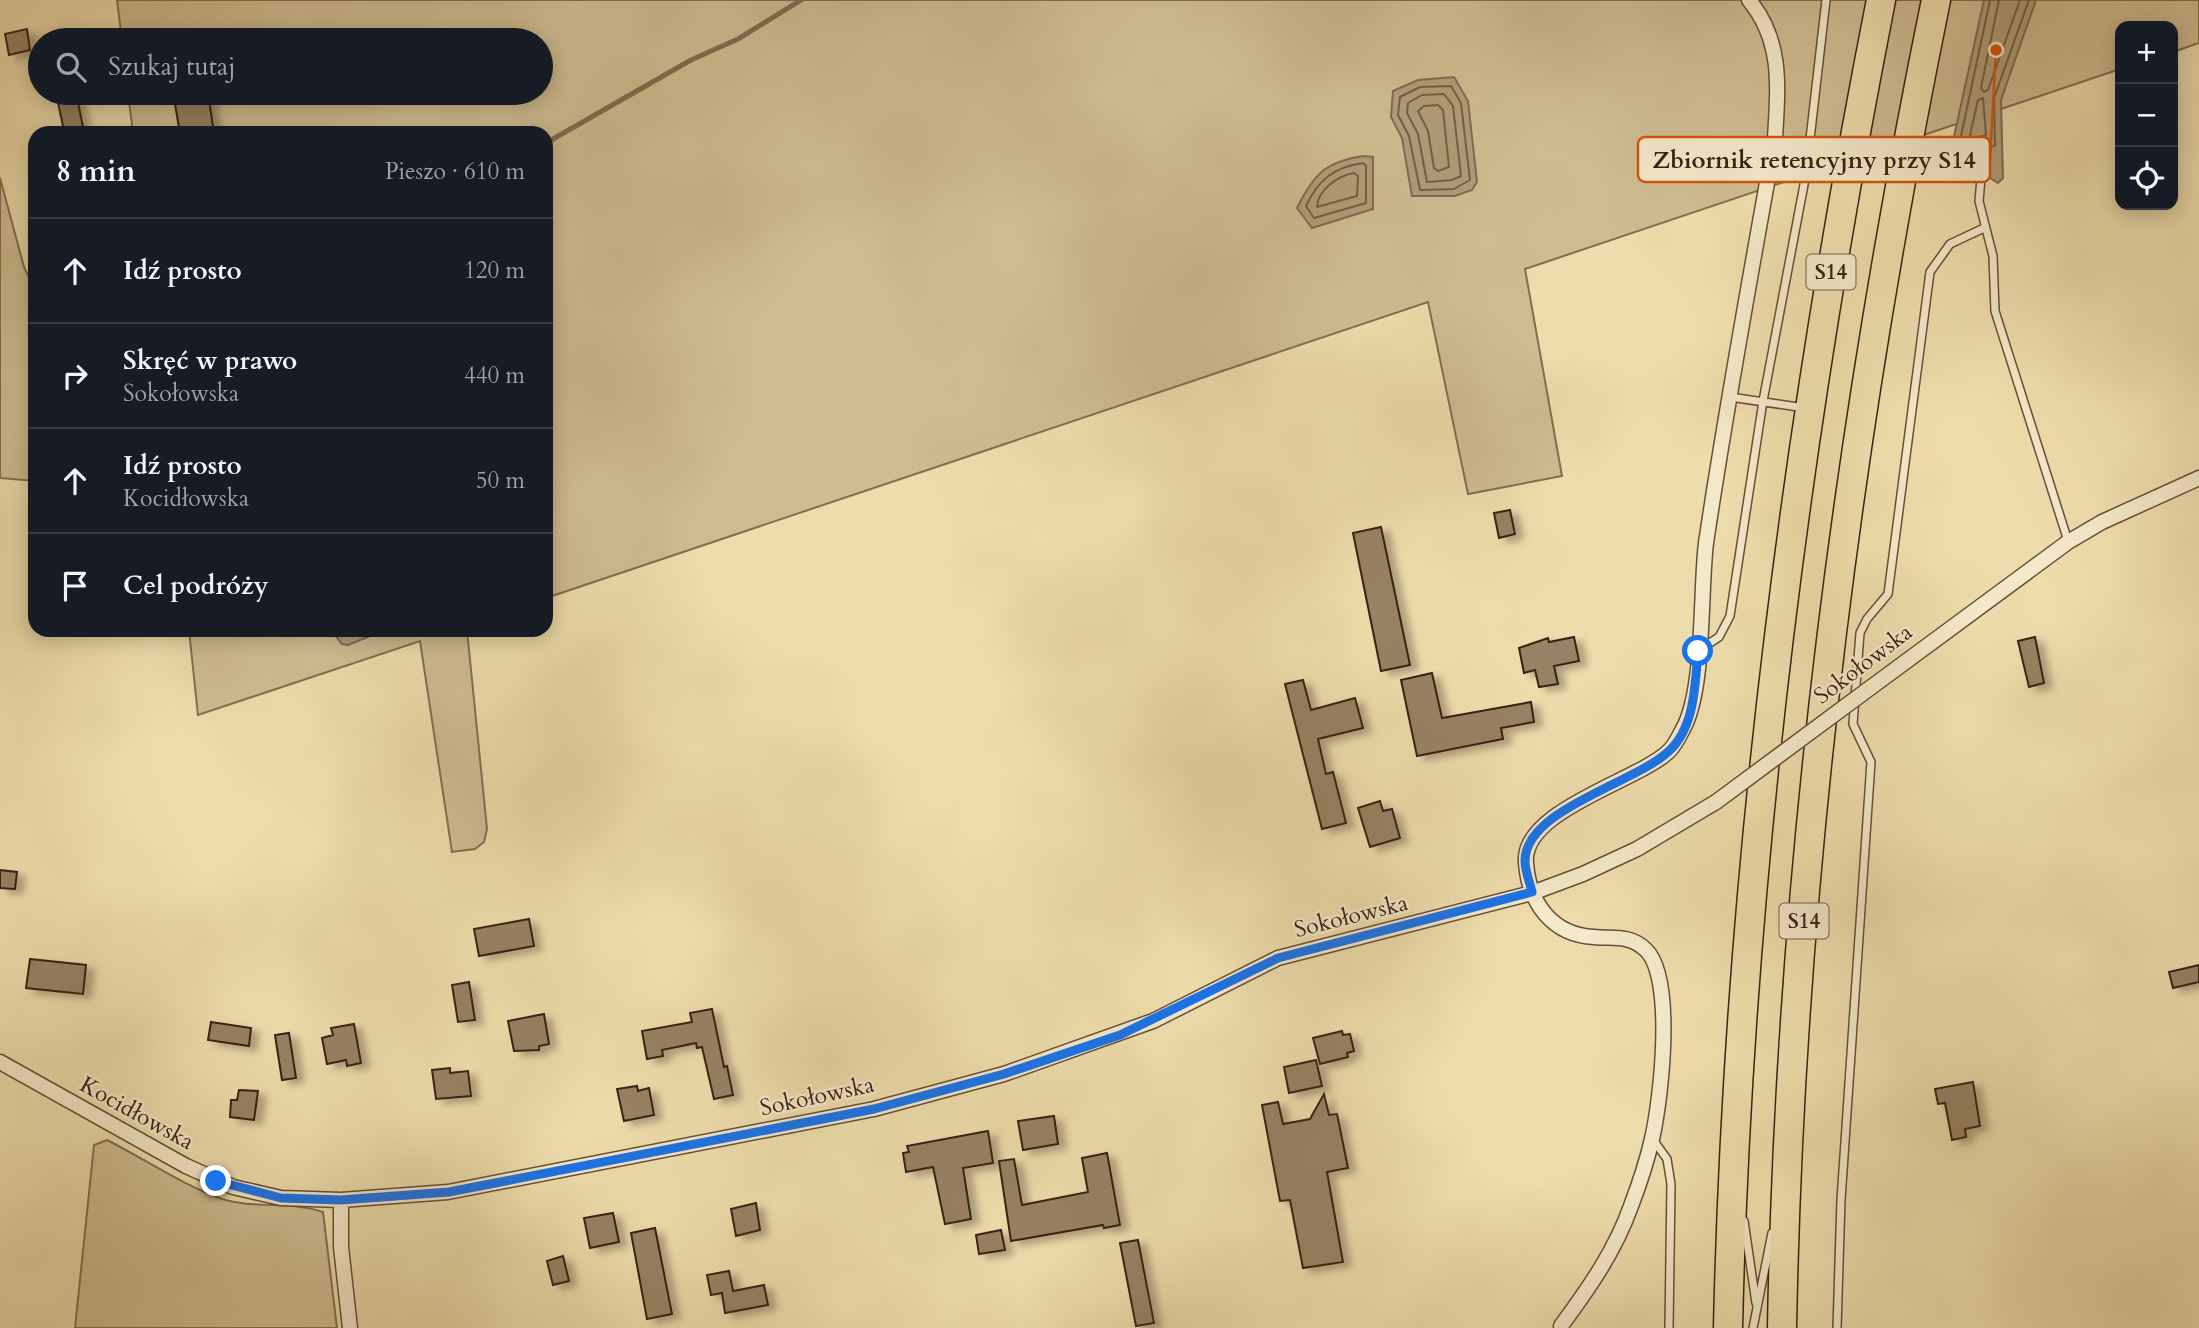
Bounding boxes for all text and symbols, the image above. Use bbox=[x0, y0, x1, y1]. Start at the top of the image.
map controls bbox=[2115, 21, 2178, 210]
button: + bbox=[2115, 21, 2178, 84]
search box bbox=[28, 28, 553, 105]
icon: search bbox=[52, 48, 90, 86]
text: Szukaj tutaj bbox=[108, 49, 236, 84]
button: − bbox=[2115, 84, 2178, 147]
callout: Zbiornik retencyjny przy S14 bbox=[1638, 137, 1990, 182]
text: Zbiornik retencyjny przy S14 bbox=[1652, 144, 1976, 177]
button: locate bbox=[2115, 147, 2178, 210]
text: 8 min bbox=[56, 151, 136, 192]
text: Pieszo · 610 m bbox=[385, 156, 525, 187]
icon: ahead bbox=[56, 252, 94, 290]
text: Idź prosto bbox=[123, 253, 242, 288]
road number: S14 bbox=[1806, 254, 1856, 290]
text: 120 m bbox=[464, 255, 525, 286]
text: Skręć w prawo bbox=[123, 343, 297, 378]
icon: right bbox=[56, 357, 94, 395]
text: 440 m bbox=[464, 360, 525, 391]
text: Sokołowska bbox=[123, 378, 239, 409]
text: Idź prosto bbox=[123, 448, 242, 483]
icon: ahead bbox=[56, 462, 94, 500]
text: 50 m bbox=[476, 465, 525, 496]
text: Kocidłowska bbox=[123, 483, 249, 514]
icon: arrive bbox=[56, 567, 94, 605]
text: Cel podróży bbox=[123, 568, 269, 603]
street label: Sokołowska bbox=[1807, 617, 1919, 711]
route start bbox=[1682, 635, 1713, 666]
street label: Sokołowska bbox=[1291, 887, 1411, 945]
road number: S14 bbox=[1780, 904, 1828, 939]
street label: Kocidłowska bbox=[74, 1069, 200, 1157]
street label: Sokołowska bbox=[757, 1069, 877, 1123]
route end bbox=[200, 1165, 231, 1196]

